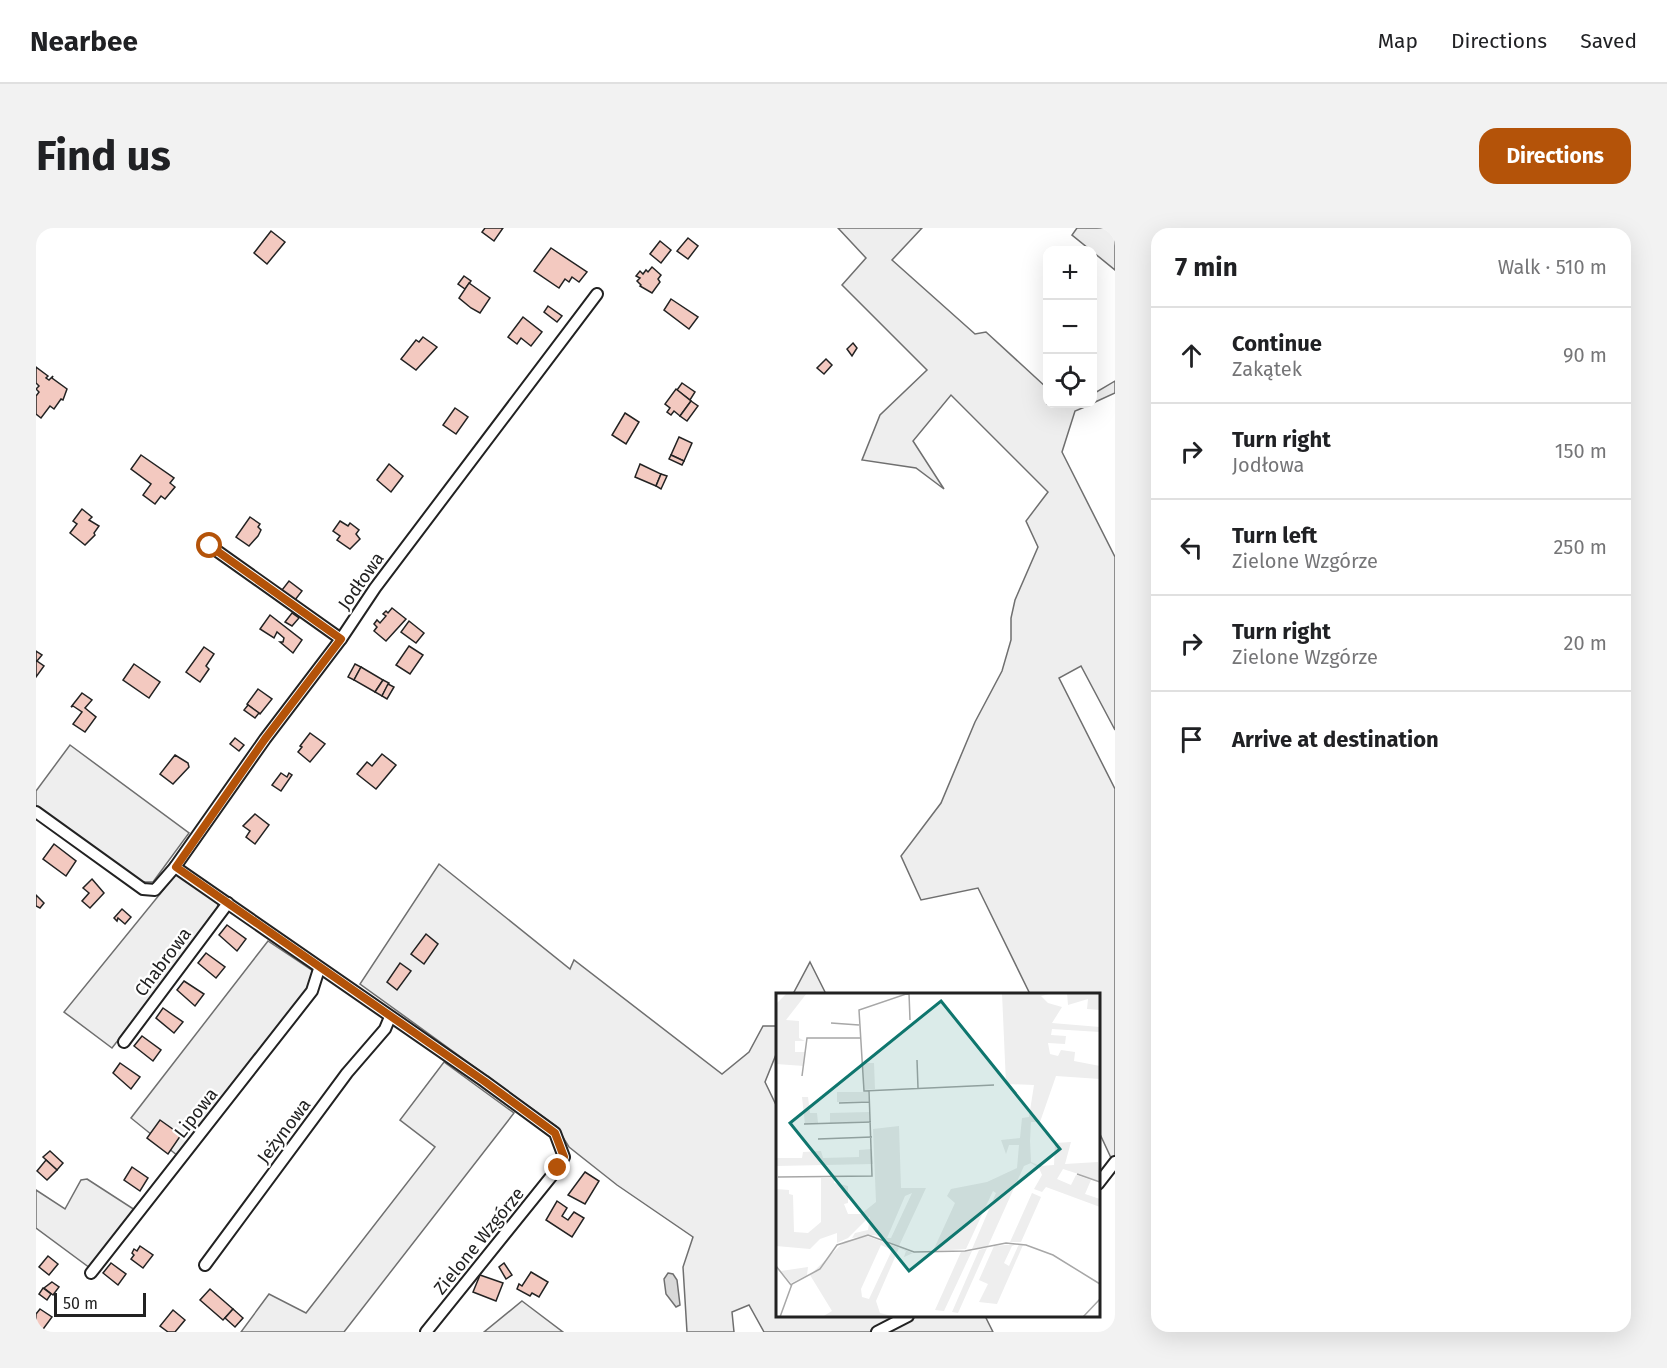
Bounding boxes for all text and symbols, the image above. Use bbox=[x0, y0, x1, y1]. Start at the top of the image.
text: Nearbee bbox=[30, 25, 138, 58]
text: Map bbox=[1378, 28, 1418, 54]
text: Directions bbox=[1451, 28, 1547, 54]
text: Saved bbox=[1580, 28, 1637, 54]
button: Directions bbox=[1479, 128, 1631, 184]
text: Find us bbox=[36, 131, 171, 181]
map controls bbox=[1043, 246, 1097, 408]
button: + bbox=[1043, 246, 1097, 300]
text: 7 min bbox=[1175, 252, 1238, 283]
text: Walk · 510 m bbox=[1498, 255, 1607, 279]
button: − bbox=[1043, 300, 1097, 354]
text: Continue bbox=[1232, 330, 1322, 357]
icon: ahead bbox=[1175, 339, 1208, 372]
text: 90 m bbox=[1563, 343, 1607, 367]
button: locate bbox=[1043, 354, 1097, 408]
text: Zakątek bbox=[1232, 357, 1302, 381]
text: Turn right bbox=[1232, 426, 1331, 453]
icon: right bbox=[1175, 435, 1208, 468]
text: 150 m bbox=[1555, 439, 1607, 463]
text: Jodłowa bbox=[1232, 453, 1304, 477]
text: Turn left bbox=[1232, 522, 1317, 549]
icon: left bbox=[1175, 531, 1208, 564]
route start bbox=[196, 532, 222, 558]
text: 250 m bbox=[1553, 535, 1607, 559]
street label: Jodłowa bbox=[333, 548, 389, 614]
text: Zielone Wzgórze bbox=[1232, 549, 1378, 573]
text: Turn right bbox=[1232, 618, 1331, 645]
icon: right bbox=[1175, 627, 1208, 660]
text: 20 m bbox=[1564, 631, 1607, 655]
text: Zielone Wzgórze bbox=[1232, 645, 1378, 669]
icon: arrive bbox=[1175, 723, 1208, 756]
text: Arrive at destination bbox=[1232, 726, 1439, 753]
street label: Chabrowa bbox=[130, 923, 196, 1001]
inset map bbox=[776, 993, 1100, 1317]
street label: Lipowa bbox=[170, 1083, 222, 1143]
street label: Jeżynowa bbox=[253, 1094, 315, 1168]
route end bbox=[544, 1154, 570, 1180]
street label: Zielone Wzgórze bbox=[429, 1183, 529, 1299]
scale bar bbox=[54, 1290, 146, 1318]
text: 50 m bbox=[63, 1294, 98, 1313]

